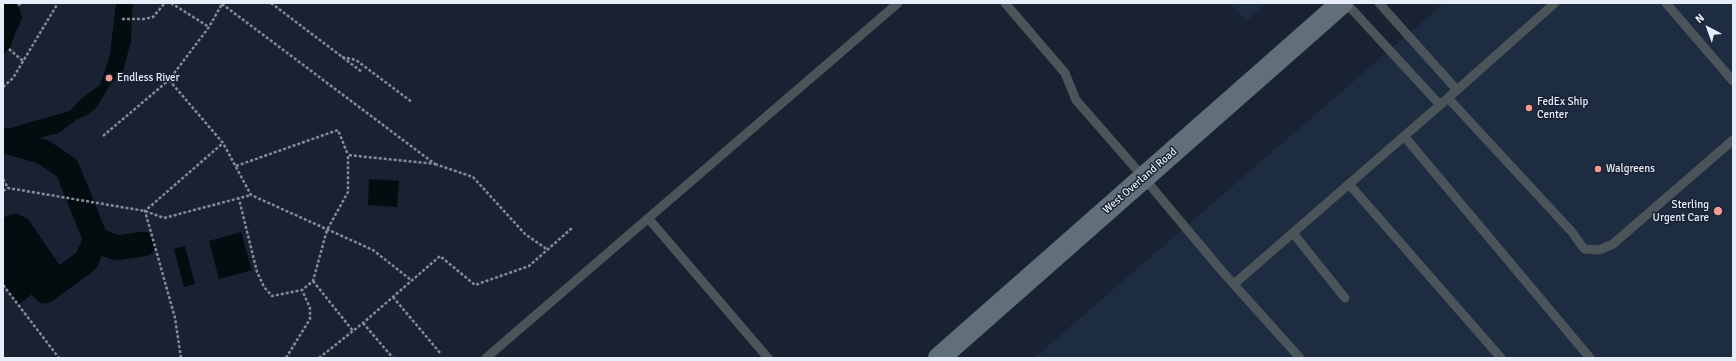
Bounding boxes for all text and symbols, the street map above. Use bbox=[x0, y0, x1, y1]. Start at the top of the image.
north arrow bbox=[1688, 8, 1728, 48]
text: N bbox=[1693, 11, 1707, 26]
place label: Endless River bbox=[117, 71, 180, 85]
marker: Endless River bbox=[104, 73, 114, 83]
place label: FedEx Ship Center bbox=[1537, 95, 1588, 121]
marker: FedEx Ship Center bbox=[1524, 103, 1534, 113]
street label: West Overland Road bbox=[1100, 145, 1180, 217]
place label: Walgreens bbox=[1606, 162, 1655, 176]
marker: Walgreens bbox=[1593, 164, 1603, 174]
place label: Sterling Urgent Care bbox=[1653, 198, 1709, 224]
marker: Sterling Urgent Care bbox=[1712, 205, 1724, 217]

